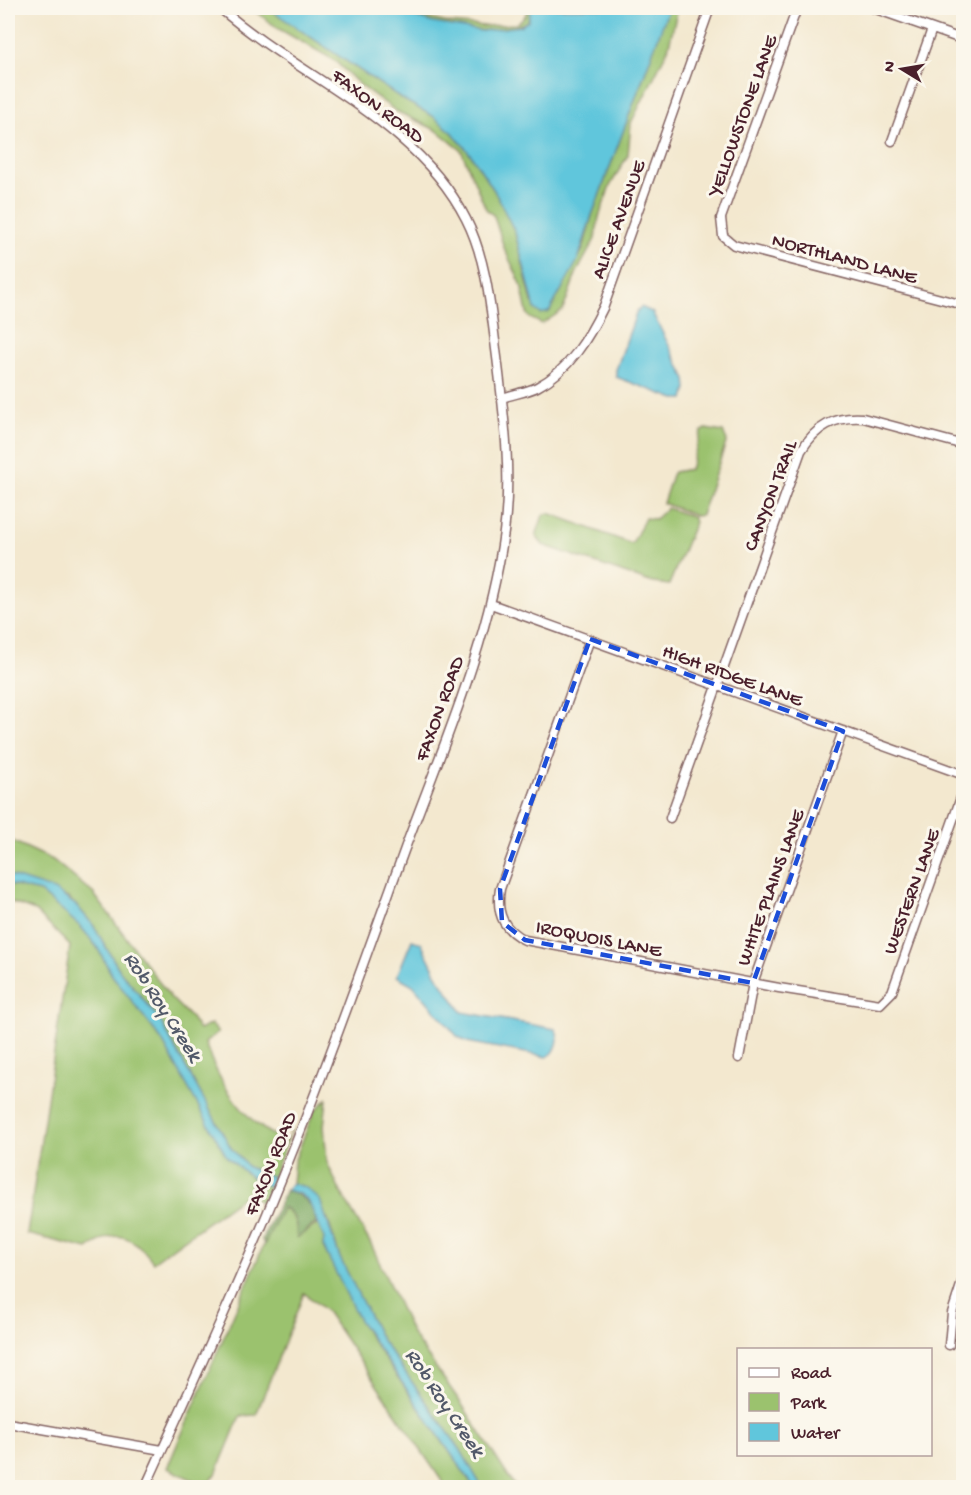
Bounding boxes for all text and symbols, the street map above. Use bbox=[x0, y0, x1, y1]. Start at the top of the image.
street label: YELLOWSTONE LANE bbox=[704, 31, 785, 202]
north arrow bbox=[872, 39, 932, 99]
text: N bbox=[880, 59, 901, 74]
street label: FAXON ROAD bbox=[325, 65, 428, 151]
street label: ALICE AVENUE bbox=[588, 156, 653, 283]
street label: NORTHLAND LANE bbox=[769, 230, 921, 291]
street label: CANYON TRAIL bbox=[741, 437, 804, 555]
street label: HIGH RIDGE LANE bbox=[658, 641, 807, 714]
street label: FAXON ROAD bbox=[411, 653, 471, 766]
street label: WHITE PLAINS LANE bbox=[733, 805, 812, 970]
street label: WESTERN LANE bbox=[880, 825, 947, 958]
street label: IROQUOIS LANE bbox=[533, 917, 665, 964]
water label: Rob Roy Creek bbox=[117, 949, 207, 1069]
street label: FAXON ROAD bbox=[241, 1108, 304, 1220]
water label: Rob Roy Creek bbox=[398, 1345, 490, 1465]
legend bbox=[737, 1348, 932, 1456]
text: Road bbox=[791, 1364, 832, 1385]
text: Park bbox=[790, 1394, 827, 1415]
text: Water bbox=[791, 1424, 841, 1445]

